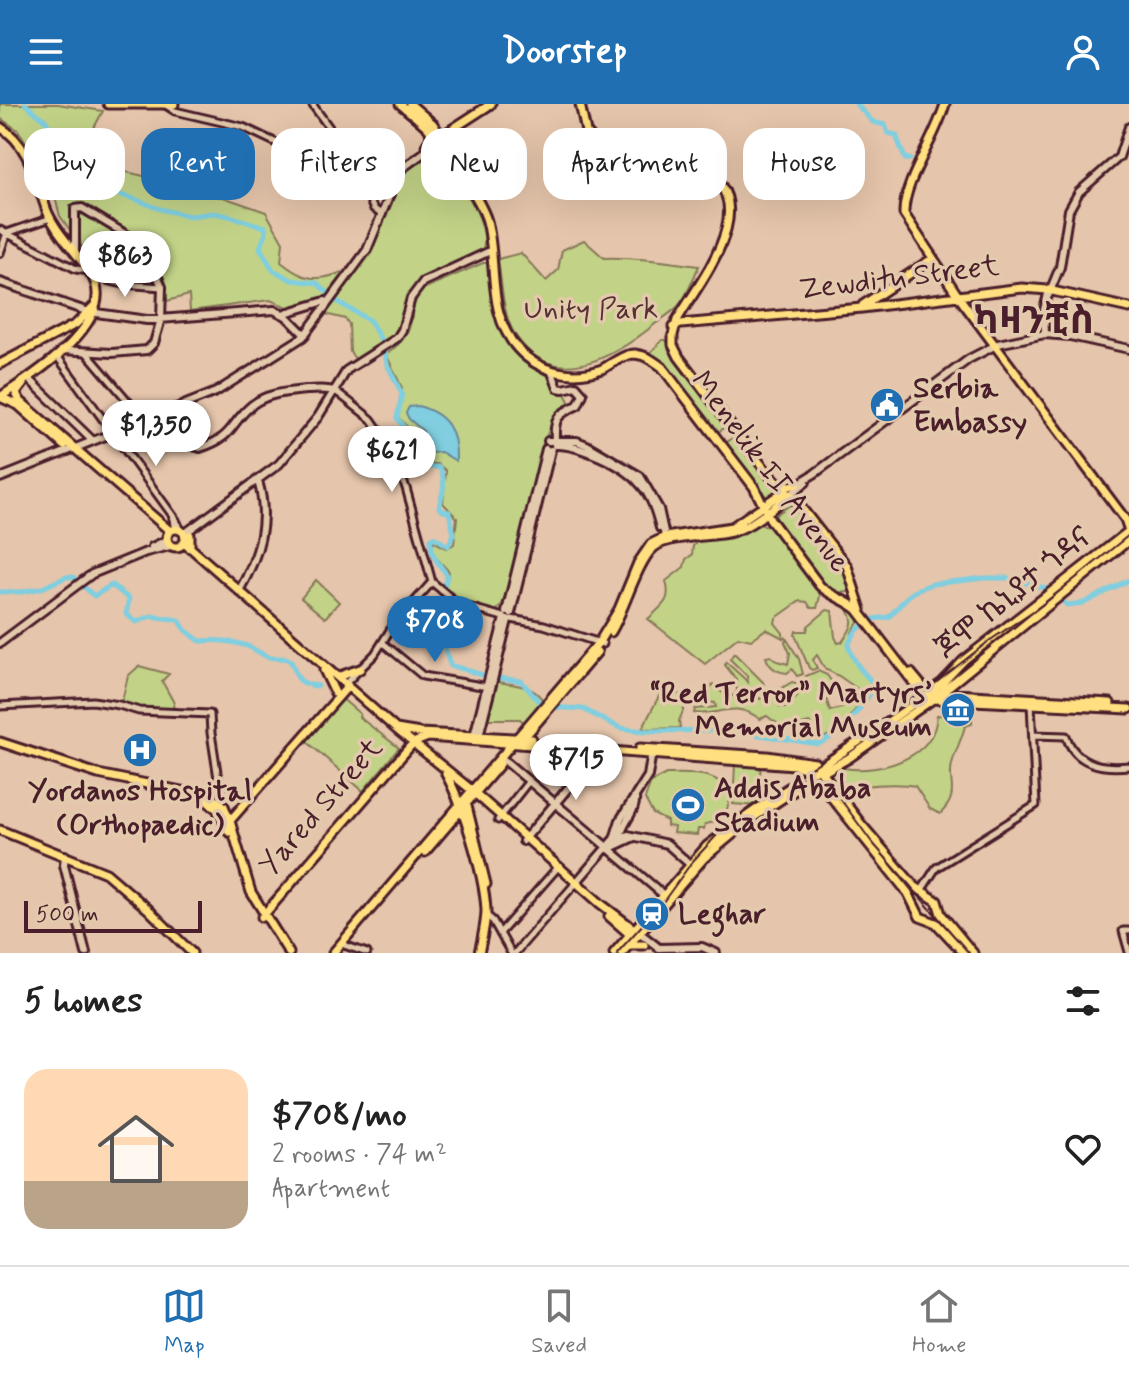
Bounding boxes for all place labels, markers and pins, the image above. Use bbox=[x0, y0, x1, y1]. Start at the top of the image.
pin: $863 bbox=[78, 231, 172, 299]
place label: Serbia Embassy bbox=[913, 369, 1027, 442]
public building icon: Serbia Embassy bbox=[868, 386, 906, 424]
pin: $1,350 bbox=[91, 400, 221, 468]
pin: $621 bbox=[345, 426, 439, 494]
pin: $708 bbox=[388, 596, 482, 664]
place label: “Red Terror” Martyrs’ Memorial Museum bbox=[650, 674, 932, 747]
museum icon: “Red Terror” Martyrs’ Memorial Museum bbox=[939, 691, 977, 729]
hospital icon: Yordanos Hospital (Orthopaedic) bbox=[121, 731, 159, 769]
pin: $715 bbox=[529, 734, 623, 802]
place label: Addis Ababa Stadium bbox=[714, 769, 871, 842]
place label: Yordanos Hospital (Orthopaedic) bbox=[28, 772, 252, 845]
sports icon: Addis Ababa Stadium bbox=[669, 786, 707, 824]
station icon: Leghar bbox=[633, 895, 671, 933]
place label: Leghar bbox=[678, 895, 767, 938]

